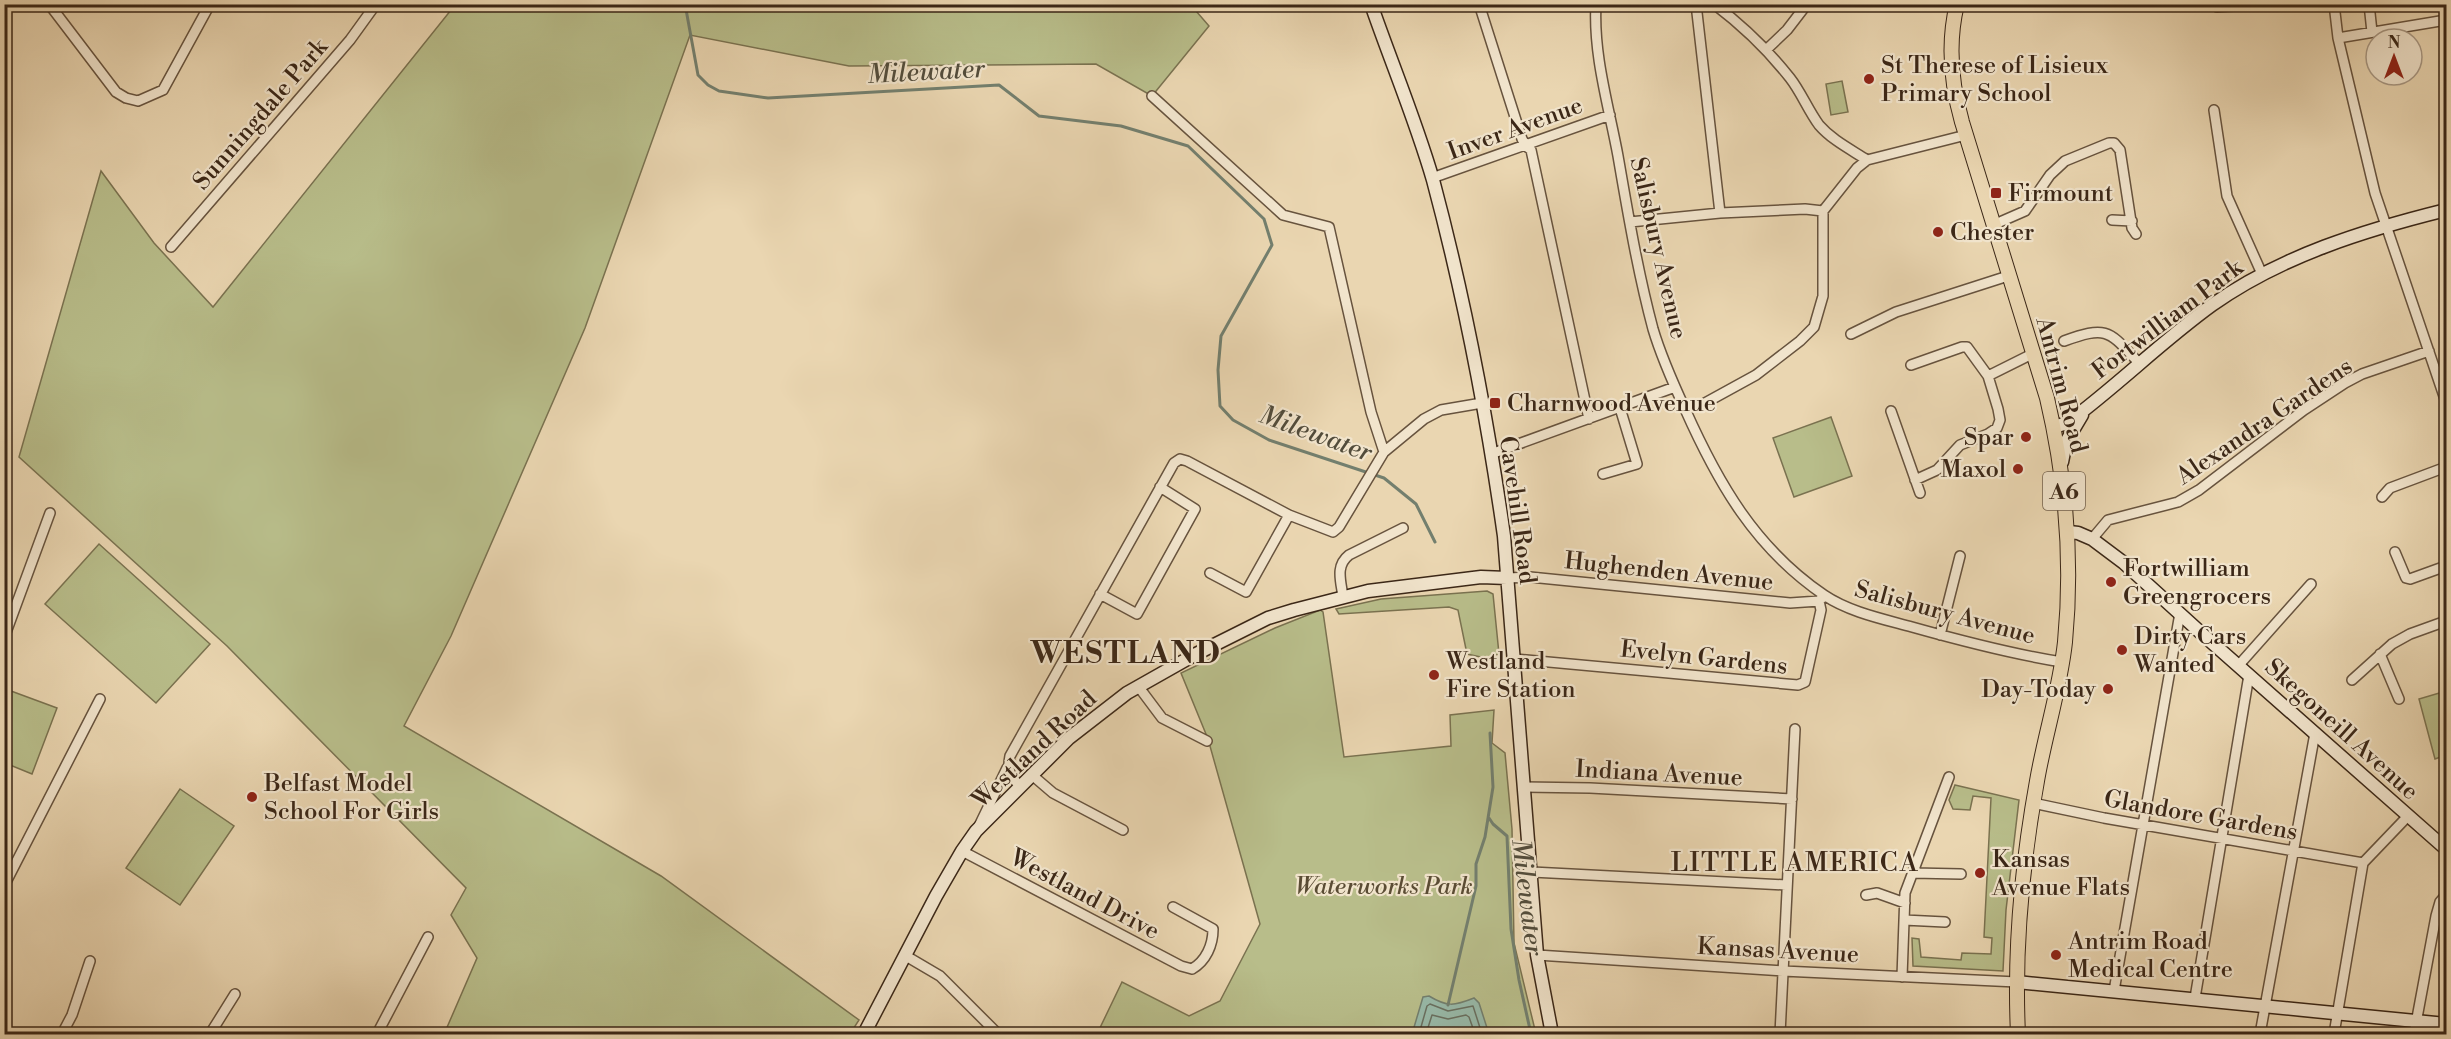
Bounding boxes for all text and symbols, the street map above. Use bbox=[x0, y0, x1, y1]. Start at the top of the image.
north arrow bbox=[2364, 27, 2424, 87]
street label: Sunningdale Park bbox=[187, 32, 336, 196]
text: N bbox=[2388, 33, 2401, 53]
place label: St Therese of Lisieux Primary School bbox=[1881, 51, 2109, 109]
water label: Milewater bbox=[866, 53, 987, 91]
marker: St Therese of Lisieux Primary School bbox=[1862, 72, 1876, 86]
street label: Inver Avenue bbox=[1444, 91, 1587, 167]
street label: Salisbury Avenue bbox=[1623, 154, 1694, 342]
place label: Firmount bbox=[2008, 179, 2114, 209]
marker: Firmount bbox=[1989, 186, 2003, 200]
place label: Chester bbox=[1950, 218, 2034, 248]
marker: Chester bbox=[1931, 225, 1945, 239]
street label: Fortwilliam Park bbox=[2086, 252, 2250, 386]
street label: Antrim Road bbox=[2028, 313, 2094, 457]
street label: Alexandra Gardens bbox=[2170, 352, 2358, 492]
place label: Charnwood Avenue bbox=[1507, 389, 1716, 419]
marker: Charnwood Avenue bbox=[1488, 396, 1502, 410]
water label: Milewater bbox=[1255, 399, 1377, 469]
place label: Spar bbox=[1964, 423, 2014, 453]
marker: Spar bbox=[2019, 430, 2033, 444]
street label: Cavehill Road bbox=[1492, 434, 1542, 586]
place label: Maxol bbox=[1940, 455, 2006, 485]
marker: Maxol bbox=[2011, 462, 2025, 476]
road number: A6 bbox=[2043, 472, 2085, 510]
street label: Hughenden Avenue bbox=[1563, 546, 1775, 598]
place label: Fortwilliam Greengrocers bbox=[2123, 554, 2271, 612]
street label: Salisbury Avenue bbox=[1851, 574, 2038, 651]
marker: Fortwilliam Greengrocers bbox=[2104, 575, 2118, 589]
place label: Dirty Cars Wanted bbox=[2133, 622, 2246, 680]
street label: Evelyn Gardens bbox=[1619, 634, 1789, 682]
district label: WESTLAND bbox=[1030, 635, 1221, 673]
marker: Dirty Cars Wanted bbox=[2115, 643, 2129, 657]
place label: Westland Fire Station bbox=[1445, 647, 1576, 705]
street label: Skegoneill Avenue bbox=[2258, 653, 2424, 807]
marker: Westland Fire Station bbox=[1427, 668, 1441, 682]
place label: Day-Today bbox=[1981, 675, 2096, 705]
marker: Day-Today bbox=[2101, 682, 2115, 696]
street label: Westland Road bbox=[965, 684, 1104, 816]
street label: Indiana Avenue bbox=[1574, 755, 1743, 793]
place label: Belfast Model School For Girls bbox=[263, 769, 439, 827]
street label: Glandore Gardens bbox=[2102, 784, 2300, 848]
marker: Belfast Model School For Girls bbox=[245, 790, 259, 804]
water label: Milewater bbox=[1504, 837, 1550, 958]
street label: Westland Drive bbox=[1004, 842, 1164, 947]
place label: Kansas Avenue Flats bbox=[1991, 845, 2130, 903]
district label: LITTLE AMERICA bbox=[1671, 847, 1919, 879]
marker: Kansas Avenue Flats bbox=[1973, 866, 1987, 880]
park label: Waterworks Park bbox=[1295, 872, 1473, 902]
place label: Antrim Road Medical Centre bbox=[2067, 927, 2233, 985]
street label: Kansas Avenue bbox=[1696, 932, 1860, 970]
marker: Antrim Road Medical Centre bbox=[2049, 948, 2063, 962]

